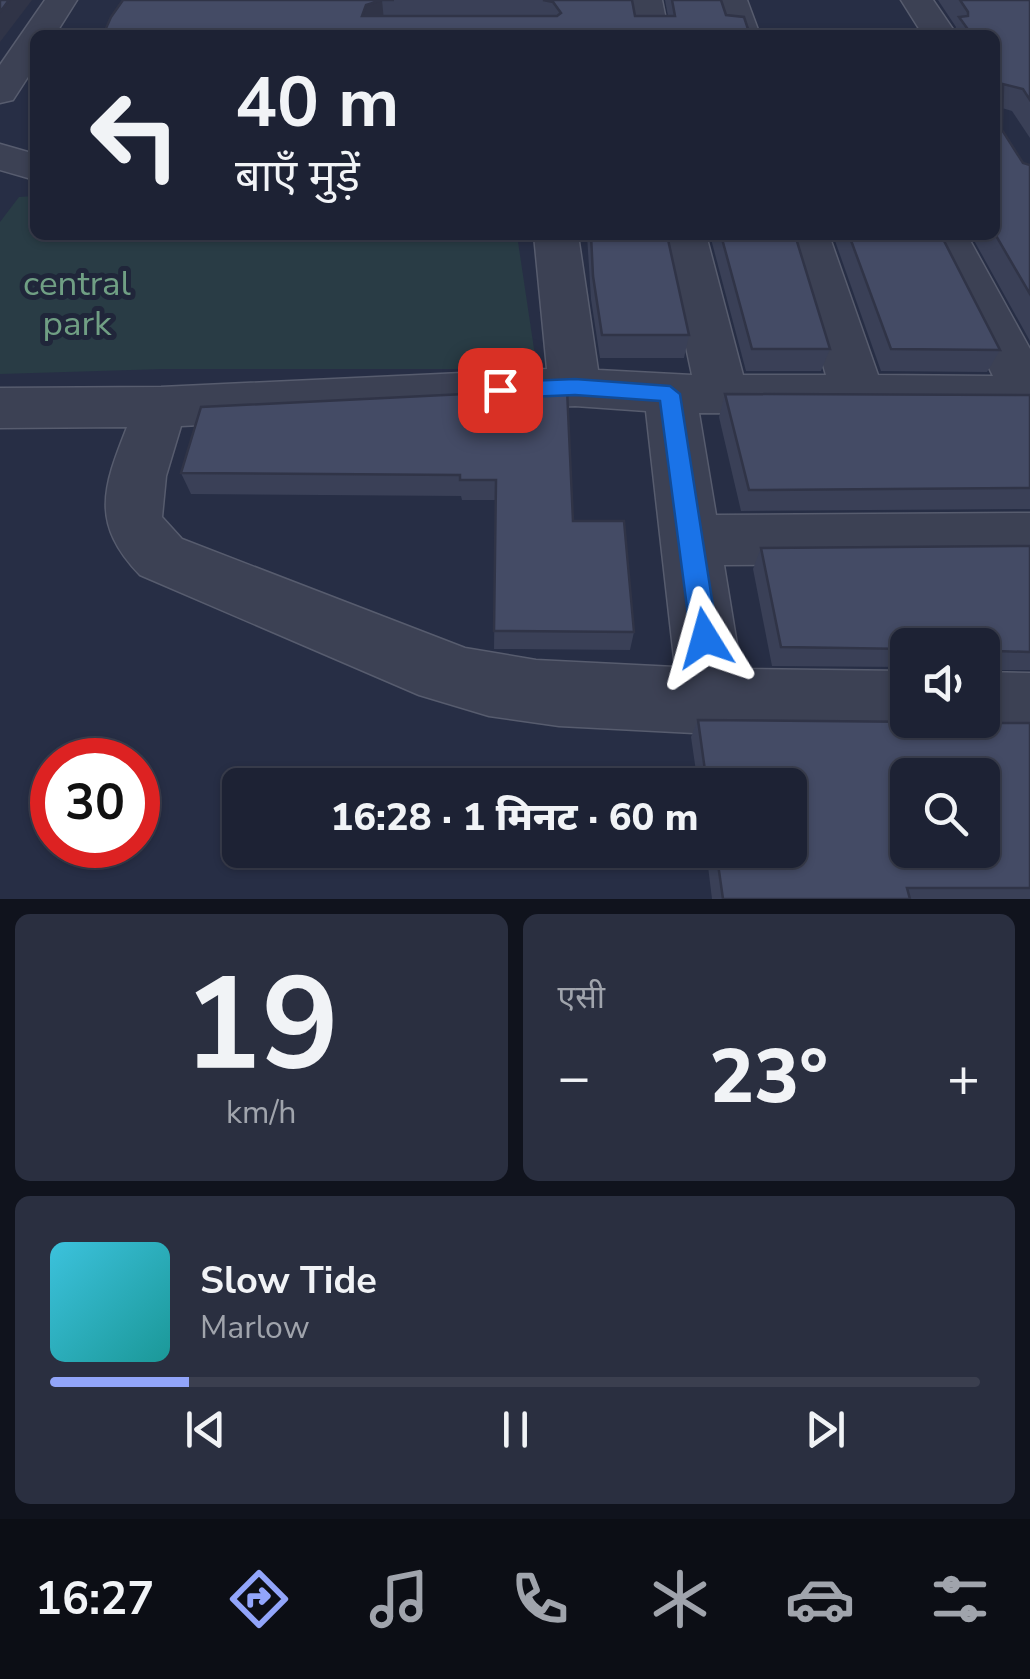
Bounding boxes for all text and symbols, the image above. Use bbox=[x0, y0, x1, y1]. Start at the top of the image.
text: 40 m bbox=[235, 55, 399, 151]
icon: left bbox=[70, 70, 200, 200]
text: बाएँ मुड़ें bbox=[235, 146, 360, 207]
park label: central park bbox=[23, 260, 132, 347]
pin bbox=[458, 348, 543, 433]
icon: arrive bbox=[473, 363, 528, 418]
position arrow bbox=[653, 586, 757, 690]
map controls bbox=[890, 628, 1000, 868]
button: sound bbox=[890, 628, 1000, 738]
speed limit sign: 30 bbox=[30, 738, 160, 868]
button: search bbox=[890, 758, 1000, 868]
text: 16:28 · 1 मिनट · 60 m bbox=[330, 792, 699, 843]
text: 19 bbox=[183, 937, 339, 1114]
text: एसी bbox=[558, 976, 605, 1019]
text: 23° bbox=[709, 1026, 828, 1128]
text: − bbox=[558, 1040, 591, 1115]
text: + bbox=[947, 1040, 980, 1115]
text: km/h bbox=[226, 1091, 297, 1134]
text: Slow Tide bbox=[200, 1255, 377, 1306]
text: Marlow bbox=[200, 1306, 310, 1349]
icon: previous bbox=[178, 1402, 233, 1457]
icon: pause bbox=[488, 1402, 543, 1457]
icon: next bbox=[798, 1402, 853, 1457]
icon: directions bbox=[224, 1564, 294, 1634]
icon: music bbox=[364, 1564, 434, 1634]
icon: phone bbox=[505, 1564, 575, 1634]
icon: climate bbox=[645, 1564, 715, 1634]
icon: car bbox=[785, 1564, 855, 1634]
icon: filters bbox=[925, 1564, 995, 1634]
text: 16:27 bbox=[35, 1569, 154, 1630]

